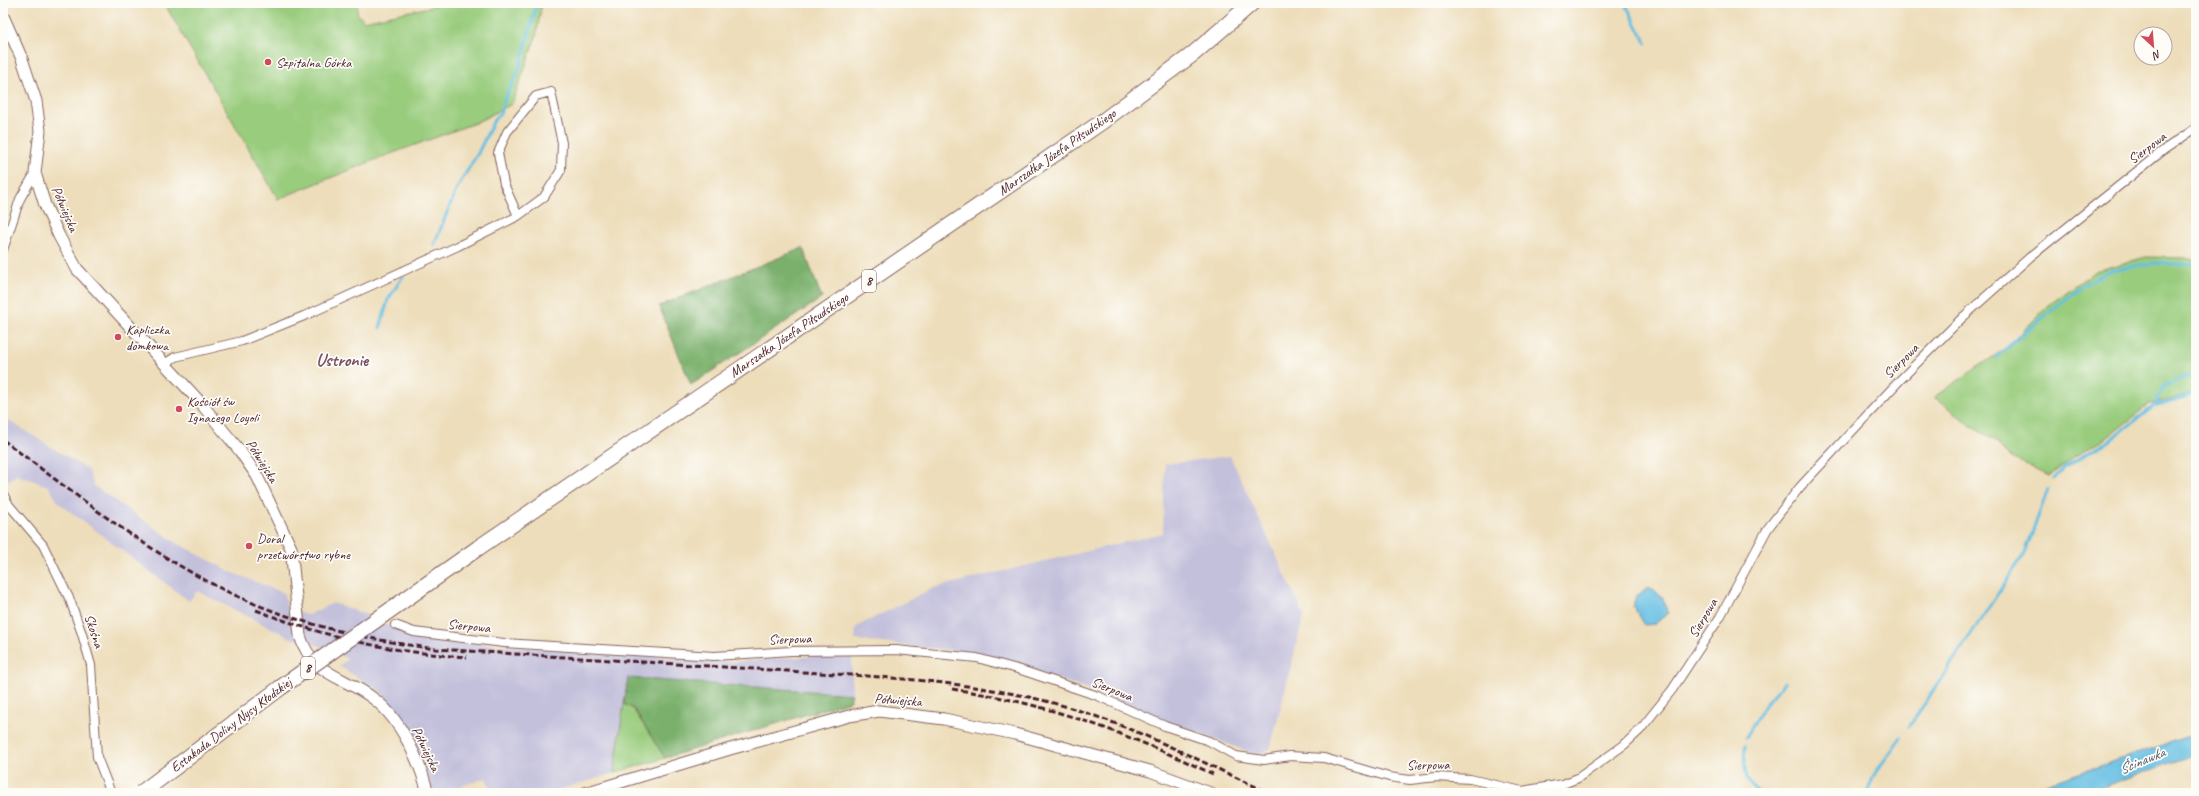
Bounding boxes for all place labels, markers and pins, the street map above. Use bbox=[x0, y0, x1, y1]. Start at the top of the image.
place label: Szpitalna Górka bbox=[276, 54, 352, 71]
marker: Szpitalna Górka bbox=[263, 57, 273, 67]
place label: Kapliczka domkowa bbox=[126, 321, 171, 354]
marker: Kapliczka domkowa bbox=[113, 332, 123, 342]
place label: Kościół św Ignacego Loyoli bbox=[187, 393, 261, 426]
marker: Kościół św Ignacego Loyoli bbox=[174, 404, 184, 414]
place label: Doral przetwórstwo rybne bbox=[257, 530, 351, 563]
marker: Doral przetwórstwo rybne bbox=[244, 541, 254, 551]

